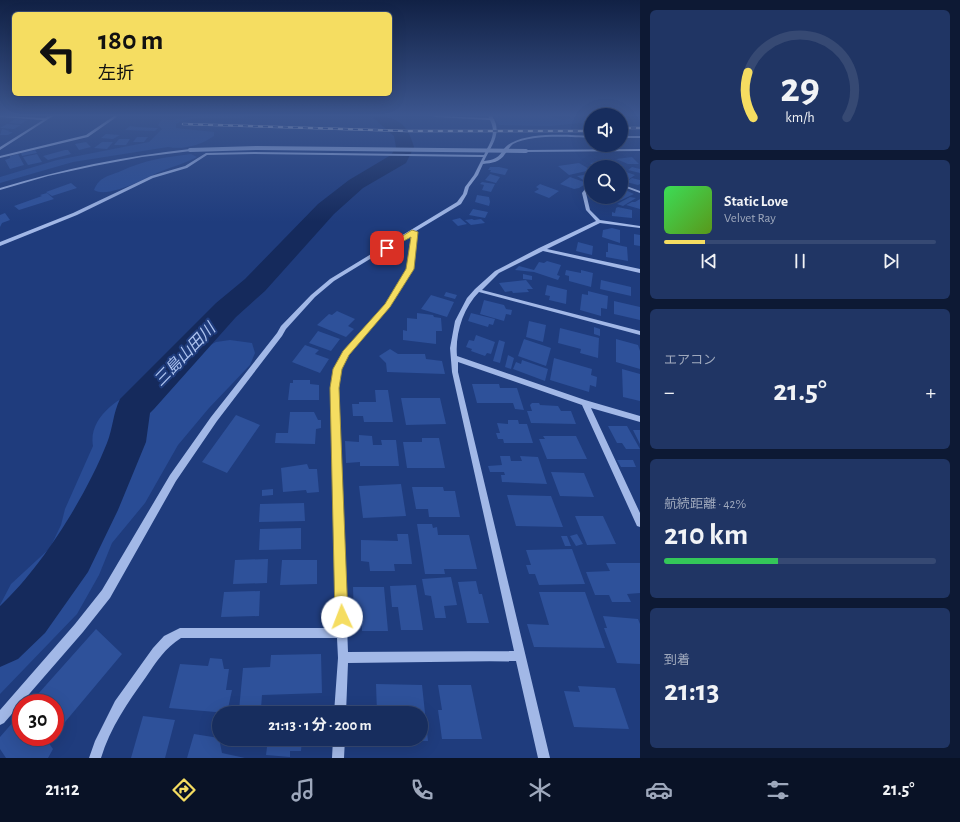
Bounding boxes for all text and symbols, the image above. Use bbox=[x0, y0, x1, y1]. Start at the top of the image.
text: 180 m bbox=[98, 27, 163, 55]
icon: left bbox=[32, 28, 84, 80]
text: 左折 bbox=[98, 65, 134, 83]
text: 29 bbox=[780, 68, 820, 109]
map controls bbox=[584, 108, 628, 204]
button: sound bbox=[584, 108, 628, 152]
text: km/h bbox=[785, 110, 815, 124]
button: search bbox=[584, 160, 628, 204]
text: Static Love bbox=[724, 194, 788, 209]
text: Velvet Ray bbox=[724, 212, 776, 225]
pin bbox=[370, 231, 404, 265]
icon: arrive bbox=[376, 237, 398, 259]
icon: previous bbox=[698, 250, 720, 272]
icon: pause bbox=[789, 250, 811, 272]
icon: next bbox=[880, 250, 902, 272]
water label: 三島山田川 bbox=[150, 318, 220, 389]
text: エアコン bbox=[664, 354, 716, 367]
text: 21.5° bbox=[773, 376, 827, 406]
text: − bbox=[664, 381, 675, 403]
text: + bbox=[925, 381, 936, 403]
text: 航続距離 · 42% bbox=[664, 498, 746, 511]
text: 210 km bbox=[664, 520, 748, 550]
position arrow bbox=[321, 596, 363, 638]
text: 到着 bbox=[664, 654, 690, 667]
text: 21:13 bbox=[664, 676, 720, 706]
speed limit sign: 30 bbox=[12, 694, 64, 746]
text: 21:13 · 1 分 · 200 m bbox=[268, 718, 372, 733]
icon: directions bbox=[170, 776, 198, 804]
icon: music bbox=[289, 776, 317, 804]
icon: phone bbox=[408, 776, 436, 804]
icon: climate bbox=[526, 776, 554, 804]
icon: car bbox=[645, 776, 673, 804]
icon: filters bbox=[764, 776, 792, 804]
text: 21:12 bbox=[45, 781, 79, 799]
text: 21.5° bbox=[882, 781, 915, 799]

